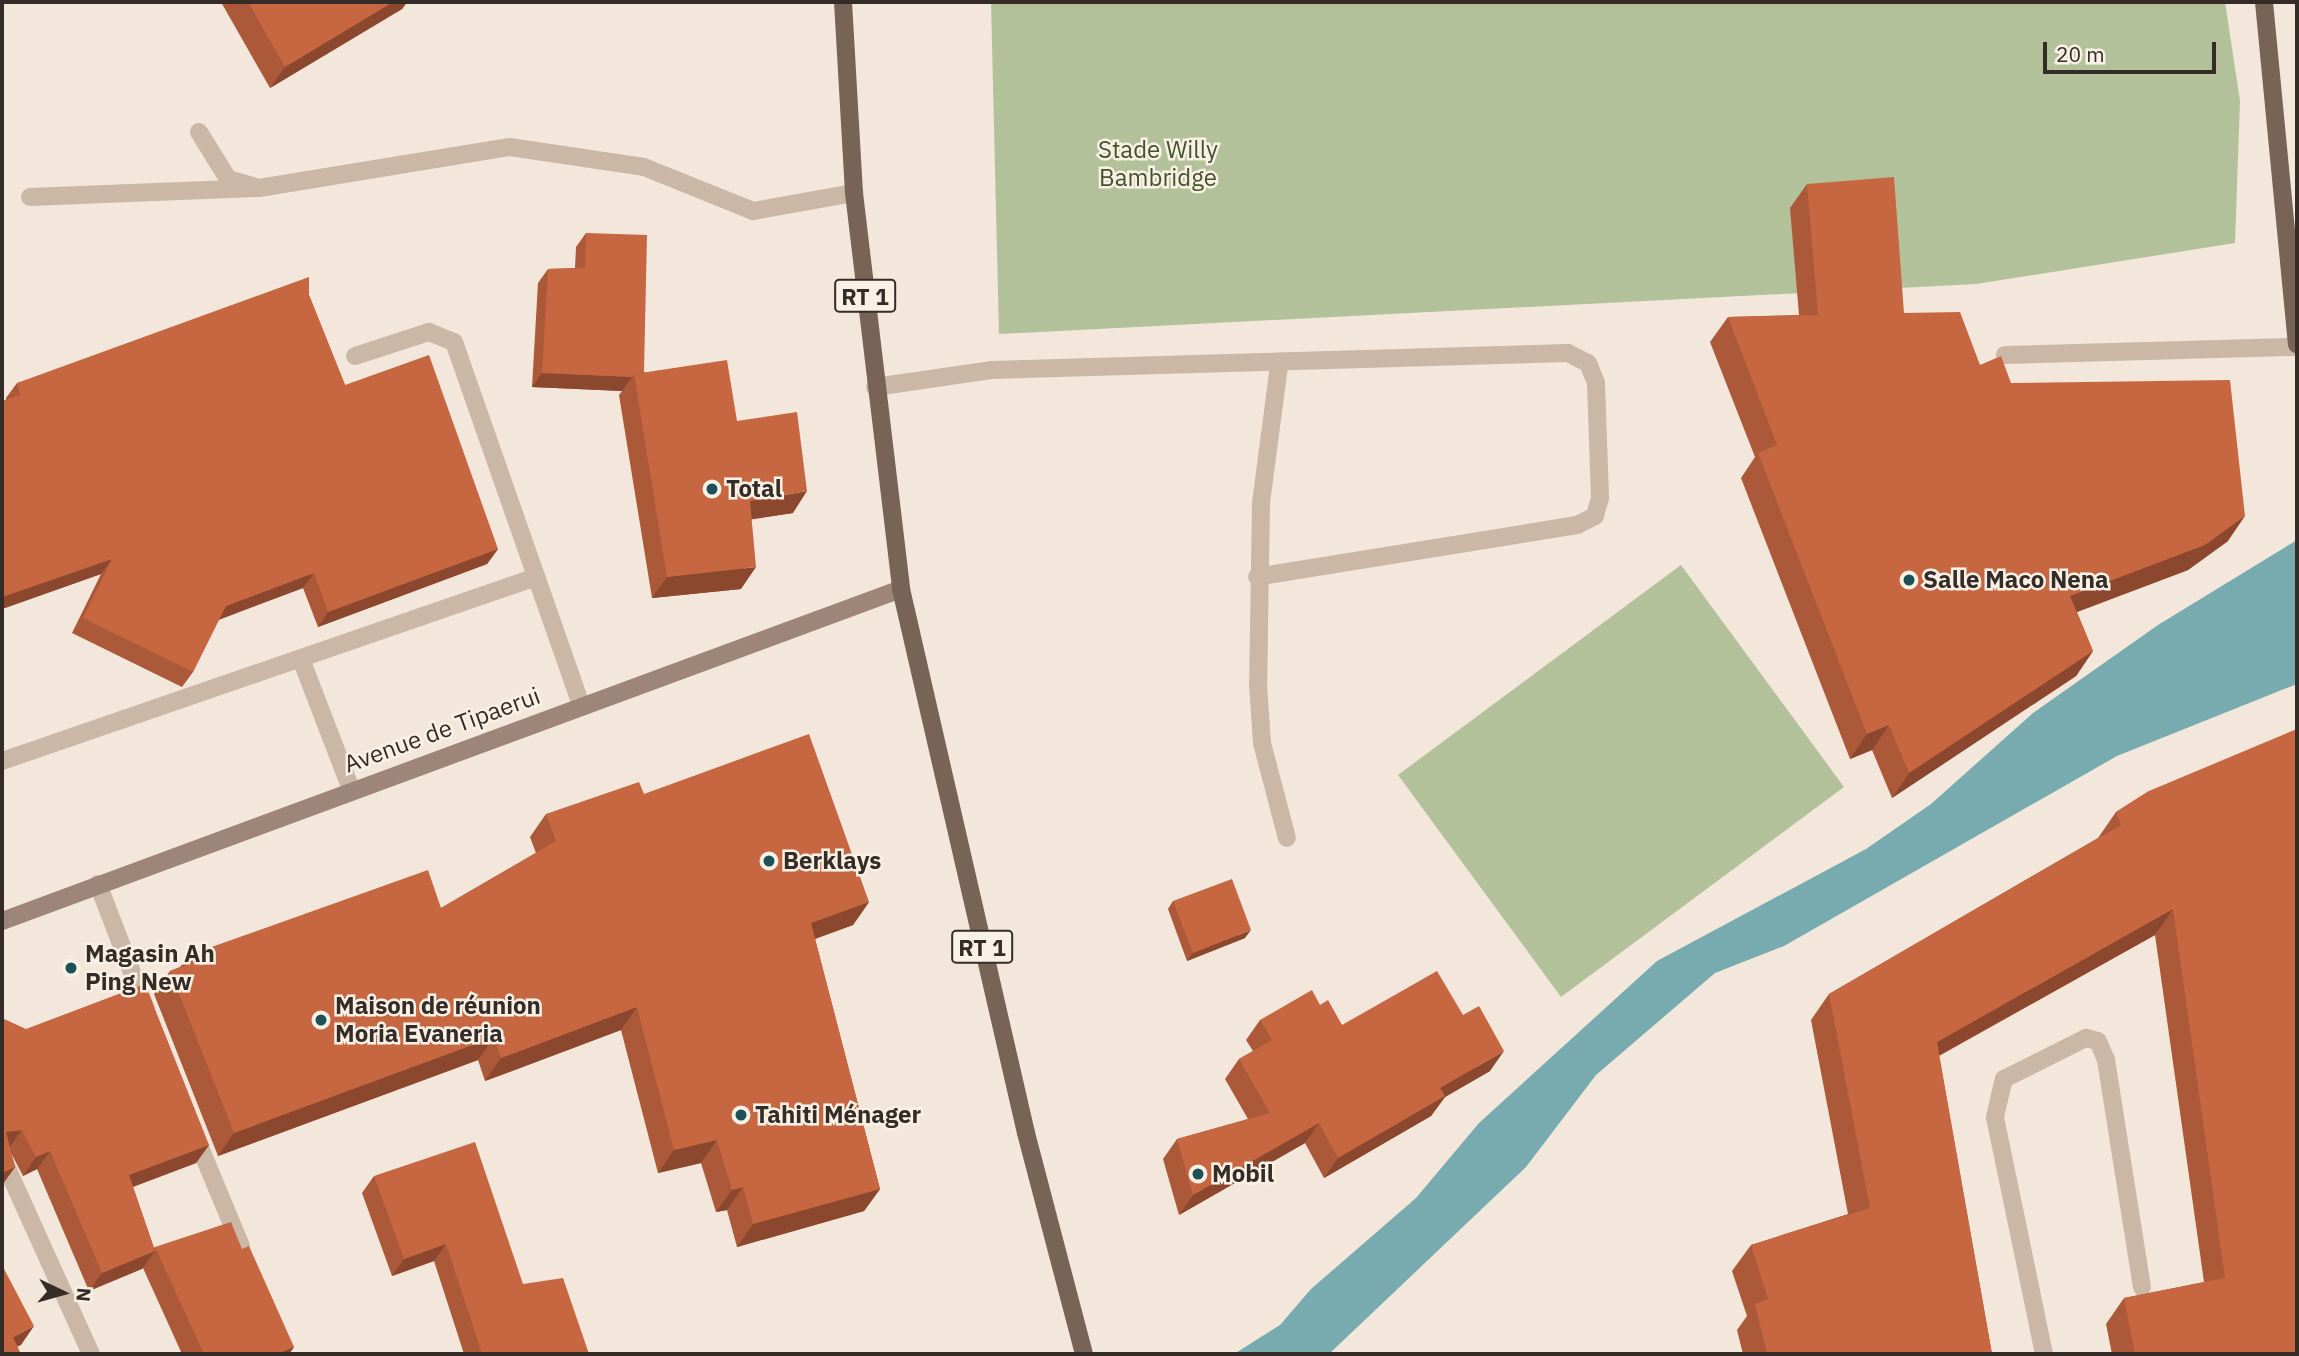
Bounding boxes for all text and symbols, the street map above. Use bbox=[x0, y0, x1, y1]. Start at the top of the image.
scale bar bbox=[2047, 28, 2220, 72]
text: 20 m bbox=[2056, 40, 2105, 68]
park label: Stade Willy Bambridge bbox=[1098, 136, 1218, 192]
road number: RT 1 bbox=[834, 276, 896, 316]
place label: Total bbox=[726, 475, 782, 503]
marker: Total bbox=[704, 481, 720, 497]
place label: Salle Maco Nena bbox=[1923, 566, 2109, 594]
marker: Salle Maco Nena bbox=[1901, 572, 1917, 588]
street label: Avenue de Tipaerui bbox=[340, 681, 544, 779]
place label: Berklays bbox=[783, 847, 881, 875]
marker: Berklays bbox=[761, 853, 777, 869]
road number: RT 1 bbox=[950, 928, 1014, 966]
place label: Magasin Ah Ping New bbox=[85, 940, 215, 996]
marker: Magasin Ah Ping New bbox=[63, 960, 79, 976]
place label: Maison de réunion Moria Evaneria bbox=[335, 992, 541, 1048]
marker: Maison de réunion Moria Evaneria bbox=[313, 1012, 329, 1028]
place label: Tahiti Ménager bbox=[755, 1101, 921, 1129]
marker: Tahiti Ménager bbox=[733, 1107, 749, 1123]
place label: Mobil bbox=[1212, 1160, 1274, 1188]
marker: Mobil bbox=[1190, 1166, 1206, 1182]
north arrow bbox=[28, 1258, 98, 1328]
text: N bbox=[71, 1287, 96, 1303]

